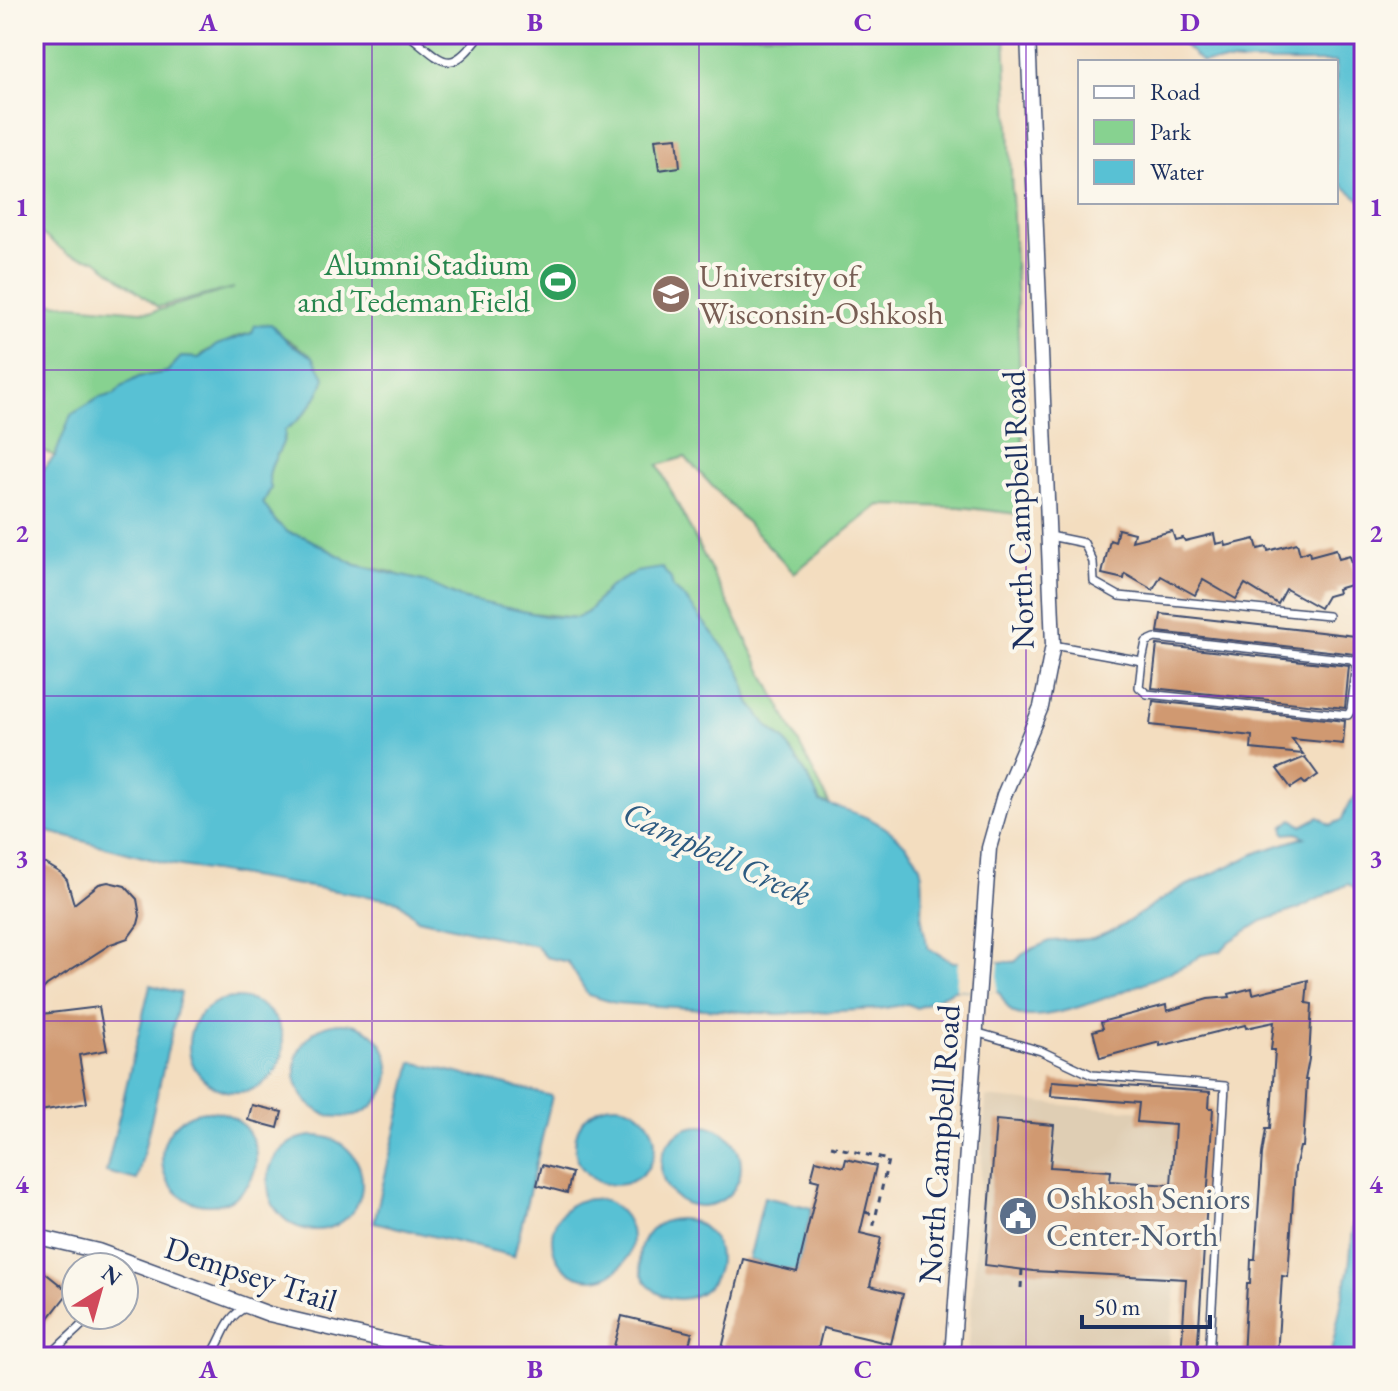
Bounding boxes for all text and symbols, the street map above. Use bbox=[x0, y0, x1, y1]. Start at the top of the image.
text: A bbox=[198, 5, 218, 39]
text: B bbox=[527, 5, 543, 39]
text: C bbox=[854, 5, 872, 39]
text: D bbox=[1180, 5, 1200, 39]
legend bbox=[1078, 60, 1338, 204]
text: Road bbox=[1150, 76, 1201, 107]
text: Park bbox=[1150, 116, 1192, 147]
text: Water bbox=[1150, 156, 1204, 187]
text: 1 bbox=[15, 190, 29, 224]
text: 1 bbox=[1369, 190, 1383, 224]
place label: Alumni Stadium and Tedeman Field bbox=[297, 243, 531, 322]
place label: University of Wisconsin-Oshkosh bbox=[699, 255, 944, 334]
sports icon: Alumni Stadium and Tedeman Field bbox=[537, 261, 579, 303]
school or university icon: University of Wisconsin-Oshkosh bbox=[650, 273, 692, 315]
street label: North Campbell Road bbox=[992, 369, 1044, 650]
text: 2 bbox=[15, 516, 29, 550]
text: 2 bbox=[1369, 516, 1383, 550]
water label: Campbell Creek bbox=[616, 790, 818, 916]
text: 3 bbox=[15, 841, 29, 875]
text: 3 bbox=[1369, 841, 1383, 875]
street label: North Campbell Road bbox=[908, 1002, 970, 1285]
text: 4 bbox=[15, 1167, 29, 1201]
text: 4 bbox=[1369, 1167, 1383, 1201]
place label: Oshkosh Seniors Center-North bbox=[1046, 1177, 1250, 1256]
public building icon: Oshkosh Seniors Center-North bbox=[997, 1195, 1039, 1237]
street label: Dempsey Trail bbox=[160, 1226, 343, 1322]
north arrow bbox=[60, 1251, 140, 1331]
text: N bbox=[96, 1258, 128, 1292]
scale bar bbox=[1082, 1279, 1210, 1329]
text: 50 m bbox=[1094, 1291, 1141, 1322]
text: A bbox=[198, 1352, 218, 1386]
text: B bbox=[527, 1352, 543, 1386]
text: C bbox=[854, 1352, 872, 1386]
text: D bbox=[1180, 1352, 1200, 1386]

